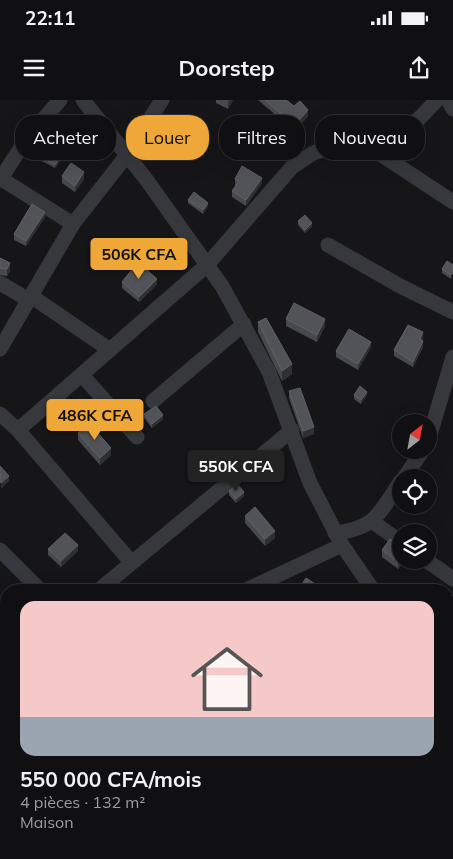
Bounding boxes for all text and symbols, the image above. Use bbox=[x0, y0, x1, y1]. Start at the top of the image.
text: 22:11 bbox=[25, 6, 75, 30]
icon: menu bbox=[20, 54, 48, 82]
text: Doorstep bbox=[178, 54, 275, 82]
icon: share bbox=[405, 54, 433, 82]
chip: Acheter bbox=[15, 115, 116, 160]
chip: Louer bbox=[126, 115, 209, 160]
chip: Filtres bbox=[219, 115, 305, 160]
chip: Nouveau bbox=[315, 115, 425, 160]
pin: 506K CFA bbox=[87, 238, 191, 280]
text: 506K CFA bbox=[101, 244, 177, 264]
pin: 486K CFA bbox=[43, 398, 147, 441]
text: 486K CFA bbox=[57, 405, 133, 425]
north arrow bbox=[392, 414, 438, 459]
map controls bbox=[392, 414, 437, 569]
pin: 550K CFA bbox=[184, 450, 288, 492]
text: 550K CFA bbox=[198, 456, 274, 476]
button: locate bbox=[392, 469, 437, 514]
button: layers bbox=[392, 524, 437, 569]
icon: home bbox=[182, 634, 272, 724]
text: 550 000 CFA/mois bbox=[20, 766, 201, 792]
text: 4 pièces · 132 m² bbox=[20, 792, 145, 812]
text: Maison bbox=[20, 812, 74, 832]

